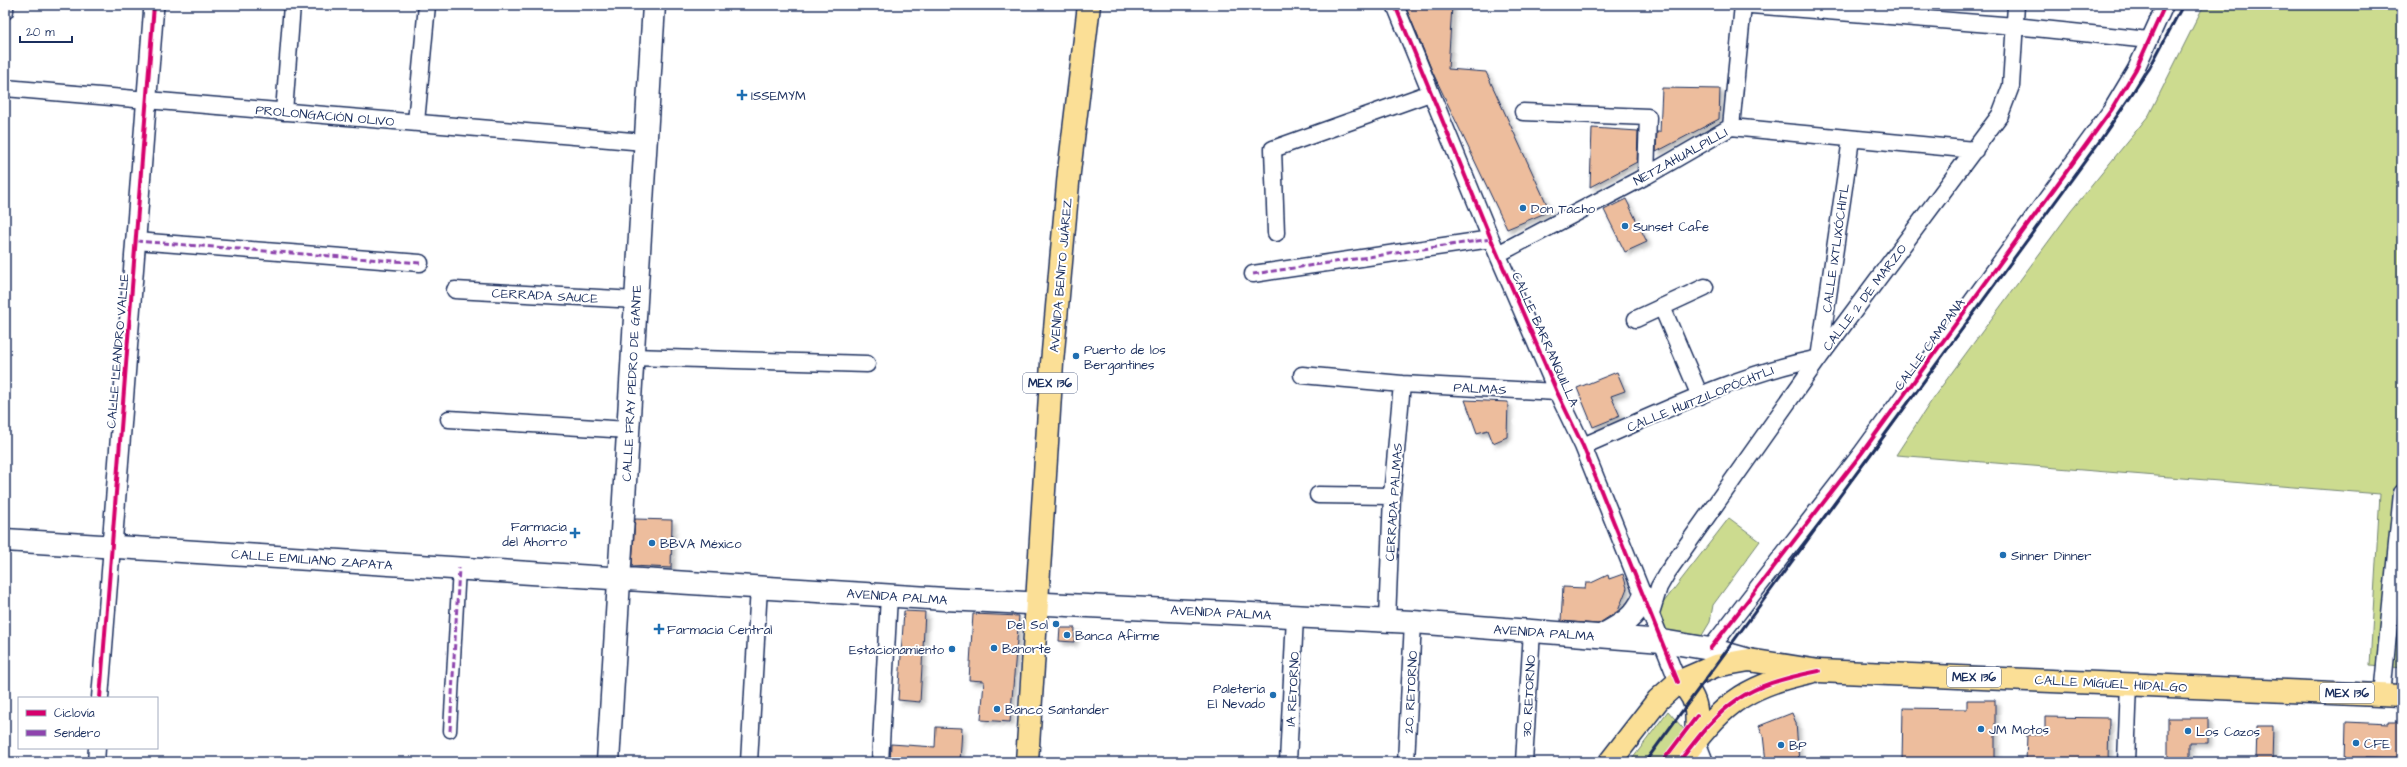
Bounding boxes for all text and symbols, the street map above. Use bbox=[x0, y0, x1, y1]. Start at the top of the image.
scale bar bbox=[20, 18, 72, 44]
text: 20 m bbox=[26, 24, 55, 41]
place label: ISSEMYM bbox=[751, 87, 806, 105]
marker: ISSEMYM bbox=[736, 89, 748, 101]
street label: PROLONGACIÓN OLIVO bbox=[255, 101, 395, 131]
street label: NETZAHUALPILLI bbox=[1630, 123, 1731, 190]
street label: CALLE IXTLIXÓCHITL bbox=[1818, 183, 1854, 314]
street label: AVENIDA BENITO JUÁREZ bbox=[1045, 197, 1077, 353]
place label: Don Tacho bbox=[1531, 200, 1596, 218]
marker: Don Tacho bbox=[1518, 203, 1528, 213]
place label: Sunset Cafe bbox=[1633, 218, 1709, 236]
marker: Sunset Cafe bbox=[1620, 221, 1630, 231]
street label: CALLE 2 DE MARZO bbox=[1819, 240, 1911, 355]
street label: CALLE BARRANQUILLA bbox=[1507, 269, 1583, 410]
street label: CALLE LEANDRO VALLE bbox=[102, 273, 134, 429]
street label: CERRADA SAUCE bbox=[491, 284, 599, 308]
street label: CALLE FRAY PEDRO DE GANTE bbox=[618, 284, 646, 482]
street label: CALLE CAMPANA bbox=[1890, 294, 1970, 394]
place label: Puerto de los Bergantines bbox=[1084, 341, 1166, 375]
marker: Puerto de los Bergantines bbox=[1071, 351, 1081, 361]
street label: CALLE HUITZILOPÓCHTLI bbox=[1624, 361, 1776, 437]
road number: MEX 136 bbox=[1023, 373, 1077, 393]
street label: PALMAS bbox=[1453, 379, 1507, 399]
street label: CERRADA PALMAS bbox=[1381, 442, 1407, 562]
place label: Farmacia del Ahorro bbox=[502, 518, 568, 551]
marker: Farmacia del Ahorro bbox=[570, 528, 580, 538]
place label: BBVA México bbox=[660, 535, 742, 553]
marker: BBVA México bbox=[647, 538, 657, 548]
street label: CALLE EMILIANO ZAPATA bbox=[231, 545, 394, 575]
place label: Sinner Dinner bbox=[2011, 547, 2091, 565]
marker: Sinner Dinner bbox=[1998, 550, 2008, 560]
street label: AVENIDA PALMA bbox=[846, 584, 949, 610]
street label: AVENIDA PALMA bbox=[1170, 601, 1272, 625]
place label: Del Sol bbox=[1008, 616, 1048, 634]
marker: Del Sol bbox=[1051, 619, 1061, 629]
street label: AVENIDA PALMA bbox=[1493, 620, 1596, 646]
place label: Farmacia Central bbox=[667, 621, 772, 639]
marker: Farmacia Central bbox=[654, 624, 664, 634]
place label: Banca Afirme bbox=[1075, 627, 1160, 645]
marker: Banca Afirme bbox=[1062, 630, 1072, 640]
place label: Banorte bbox=[1002, 640, 1051, 658]
place label: Estacionamiento bbox=[849, 641, 945, 659]
marker: Banorte bbox=[989, 643, 999, 653]
marker: Estacionamiento bbox=[947, 644, 957, 654]
street label: 2O. RETORNO bbox=[1400, 650, 1422, 734]
street label: 1A RETORNO bbox=[1282, 651, 1304, 727]
street label: 3O. RETORNO bbox=[1518, 654, 1540, 738]
road number: MEX 136 bbox=[1947, 667, 2001, 687]
street label: CALLE MÍGUEL HIDALGO bbox=[2034, 671, 2188, 697]
place label: Paletería El Nevado bbox=[1208, 680, 1266, 713]
road number: MEX 136 bbox=[2320, 683, 2374, 703]
marker: Paletería El Nevado bbox=[1268, 690, 1278, 700]
legend bbox=[18, 697, 158, 749]
place label: Banco Santander bbox=[1005, 701, 1109, 719]
marker: Banco Santander bbox=[992, 704, 1002, 714]
text: Ciclovía bbox=[54, 705, 95, 722]
place label: JM Motos bbox=[1989, 721, 2049, 739]
place label: Los Cazos bbox=[2196, 723, 2261, 741]
marker: JM Motos bbox=[1976, 724, 1986, 734]
text: Sendero bbox=[54, 725, 100, 742]
marker: Los Cazos bbox=[2183, 726, 2193, 736]
place label: CFE bbox=[2364, 735, 2390, 753]
place label: BP bbox=[1789, 737, 1807, 755]
marker: CFE bbox=[2351, 738, 2361, 748]
marker: BP bbox=[1776, 740, 1786, 750]

